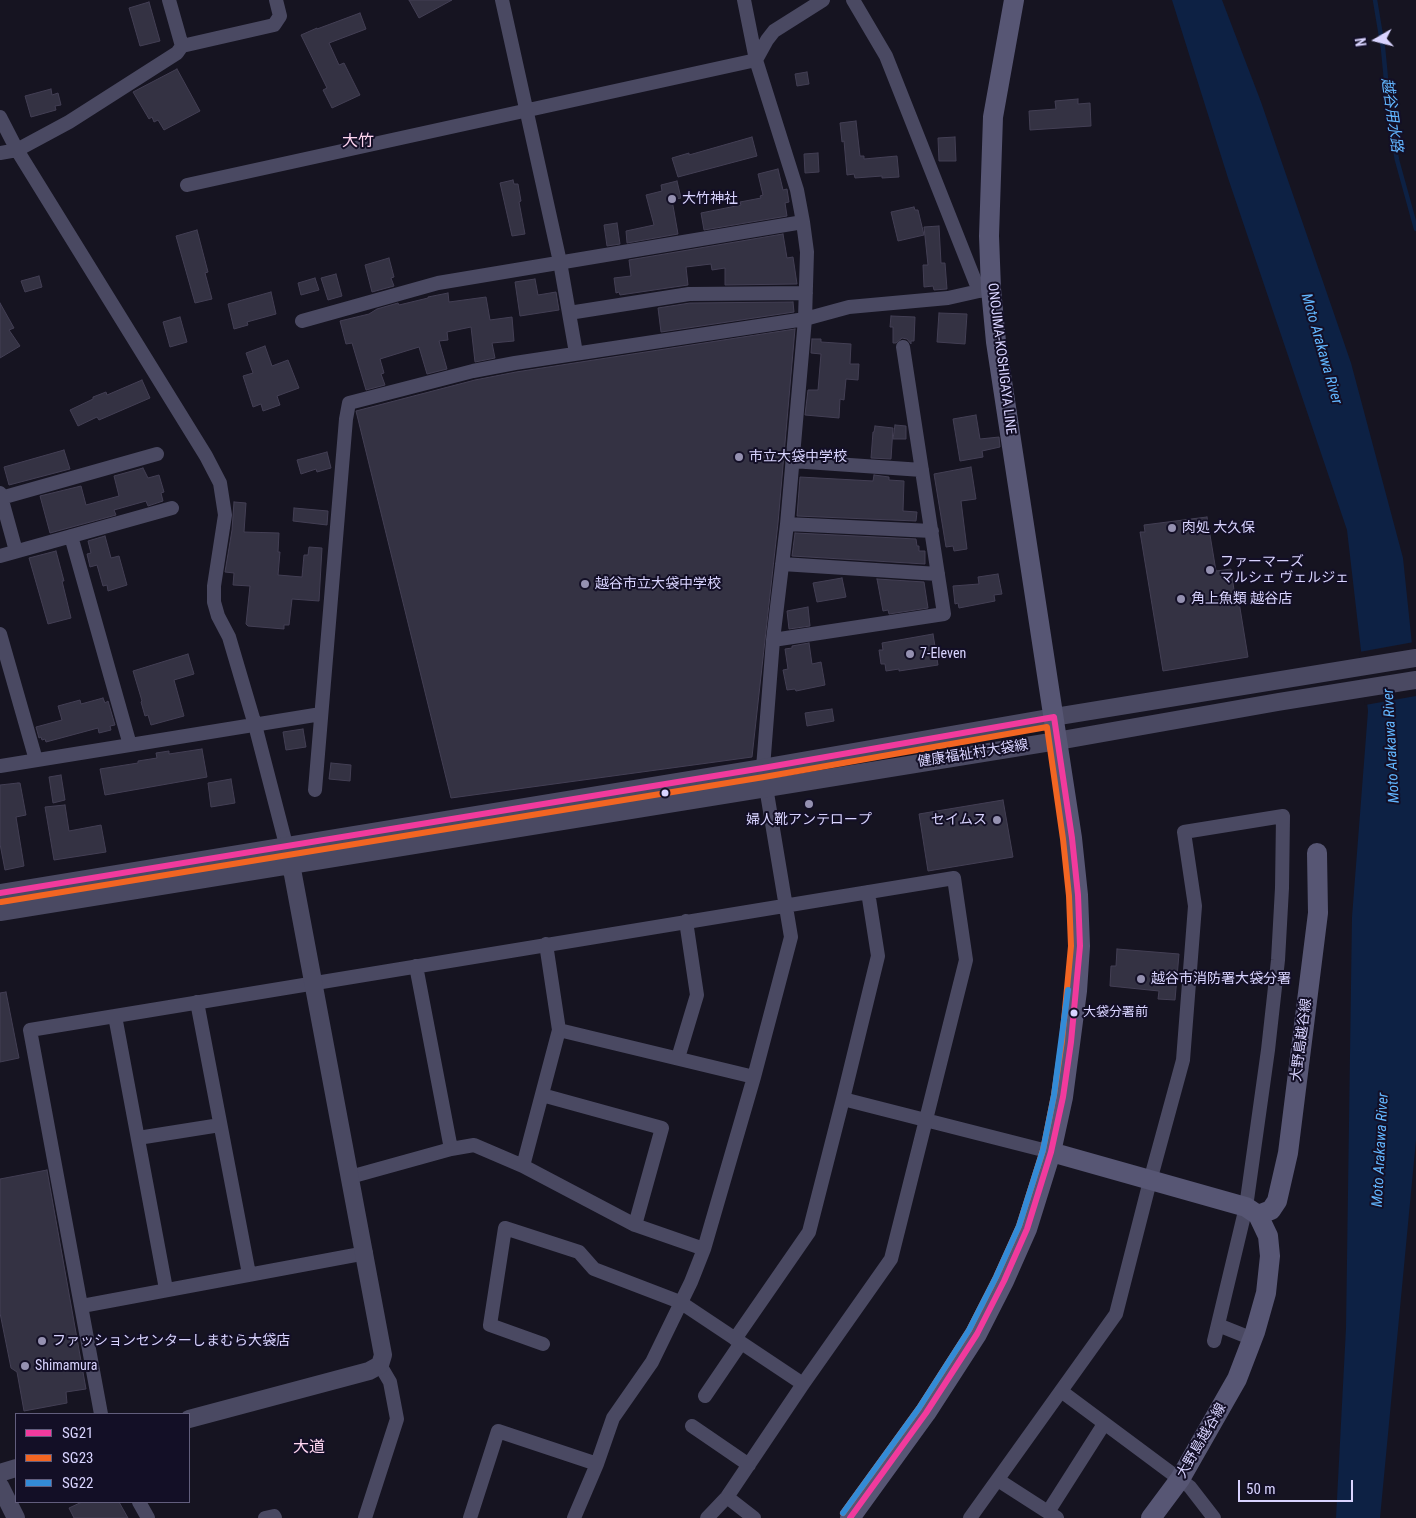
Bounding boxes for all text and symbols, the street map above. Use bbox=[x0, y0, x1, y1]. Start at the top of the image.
north arrow bbox=[1351, 15, 1401, 65]
text: N bbox=[1353, 37, 1370, 47]
water label: 越谷用水路 bbox=[1377, 77, 1405, 153]
district label: 大竹 bbox=[342, 132, 374, 152]
place label: 大竹神社 bbox=[682, 191, 738, 207]
marker: 大竹神社 bbox=[666, 193, 678, 205]
street label: ONOJIMA-KOSHIGAYA LINE bbox=[983, 282, 1019, 436]
water label: Moto Arakawa River bbox=[1297, 291, 1345, 407]
place label: 市立大袋中学校 bbox=[749, 449, 847, 465]
marker: 市立大袋中学校 bbox=[733, 451, 745, 463]
place label: 肉処 大久保 bbox=[1182, 520, 1255, 536]
marker: 肉処 大久保 bbox=[1166, 522, 1178, 534]
place label: ファーマーズ マルシェ ヴェルジェ bbox=[1220, 554, 1349, 586]
marker: ファーマーズ マルシェ ヴェルジェ bbox=[1204, 564, 1216, 576]
place label: 越谷市立大袋中学校 bbox=[595, 576, 721, 592]
marker: 越谷市立大袋中学校 bbox=[579, 578, 591, 590]
place label: 角上魚類 越谷店 bbox=[1191, 591, 1292, 607]
marker: 角上魚類 越谷店 bbox=[1175, 593, 1187, 605]
place label: 7-Eleven bbox=[920, 646, 966, 662]
marker: 7-Eleven bbox=[904, 648, 916, 660]
water label: Moto Arakawa River bbox=[1380, 688, 1404, 804]
street label: 健康福祉村大袋線 bbox=[916, 737, 1030, 771]
unlabelled marker bbox=[660, 788, 670, 798]
marker: 婦人靴アンテロープ bbox=[803, 798, 815, 810]
place label: 婦人靴アンテロープ bbox=[746, 812, 872, 828]
place label: セイムス bbox=[931, 812, 987, 828]
marker: セイムス bbox=[991, 814, 1003, 826]
place label: 越谷市消防署大袋分署 bbox=[1151, 971, 1291, 987]
marker: 越谷市消防署大袋分署 bbox=[1135, 973, 1147, 985]
street label: 大野島越谷線 bbox=[1289, 997, 1315, 1083]
place label: 大袋分署前 bbox=[1083, 1005, 1148, 1021]
marker: 大袋分署前 bbox=[1069, 1008, 1079, 1018]
water label: Moto Arakawa River bbox=[1369, 1092, 1393, 1208]
place label: ファッションセンターしまむら大袋店 bbox=[52, 1333, 290, 1349]
marker: ファッションセンターしまむら大袋店 bbox=[36, 1335, 48, 1347]
place label: Shimamura bbox=[35, 1358, 97, 1374]
marker: Shimamura bbox=[19, 1360, 31, 1372]
street label: 大野島越谷線 bbox=[1174, 1400, 1230, 1482]
legend bbox=[15, 1413, 190, 1503]
text: SG21 bbox=[62, 1424, 93, 1442]
district label: 大道 bbox=[293, 1438, 325, 1458]
text: SG23 bbox=[62, 1449, 93, 1467]
scale bar bbox=[1241, 1470, 1356, 1502]
text: SG22 bbox=[62, 1474, 93, 1492]
text: 50 m bbox=[1246, 1480, 1276, 1498]

